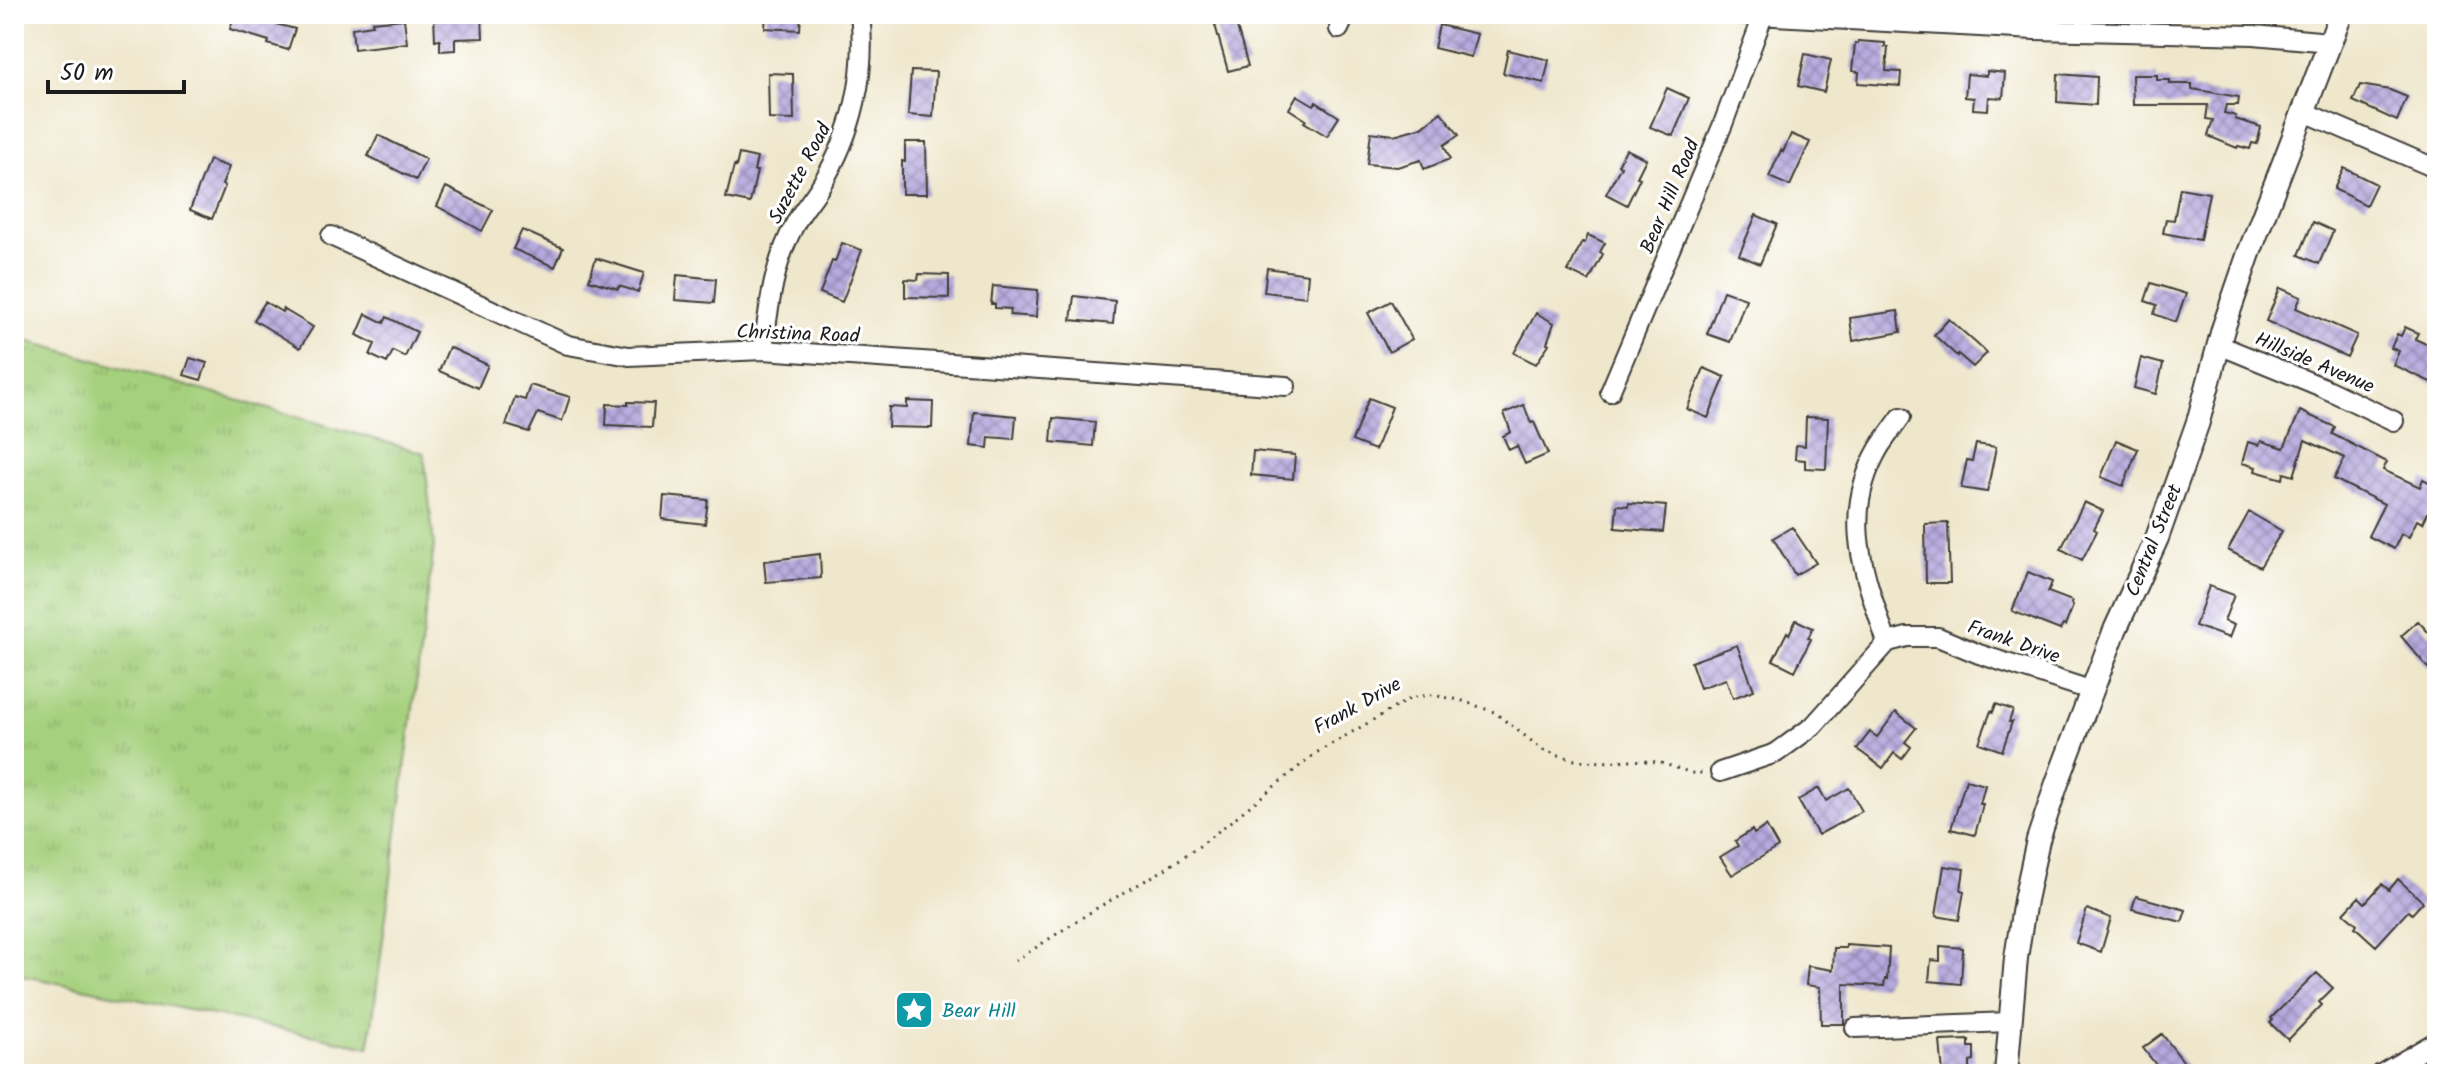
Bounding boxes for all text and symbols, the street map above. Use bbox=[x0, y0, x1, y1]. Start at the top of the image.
scale bar bbox=[48, 44, 184, 94]
text: 50 m bbox=[60, 54, 114, 93]
street label: Suzette Road bbox=[761, 117, 841, 230]
street label: Bear Hill Road bbox=[1632, 134, 1710, 259]
street label: Christina Road bbox=[736, 317, 861, 353]
street label: Hillside Avenue bbox=[2249, 324, 2379, 403]
street label: Central Street bbox=[2118, 479, 2192, 602]
street label: Frank Drive bbox=[1963, 612, 2064, 674]
street label: Frank Drive bbox=[1308, 669, 1408, 744]
place icon: Bear Hill bbox=[893, 989, 935, 1031]
place label: Bear Hill bbox=[942, 996, 1016, 1028]

